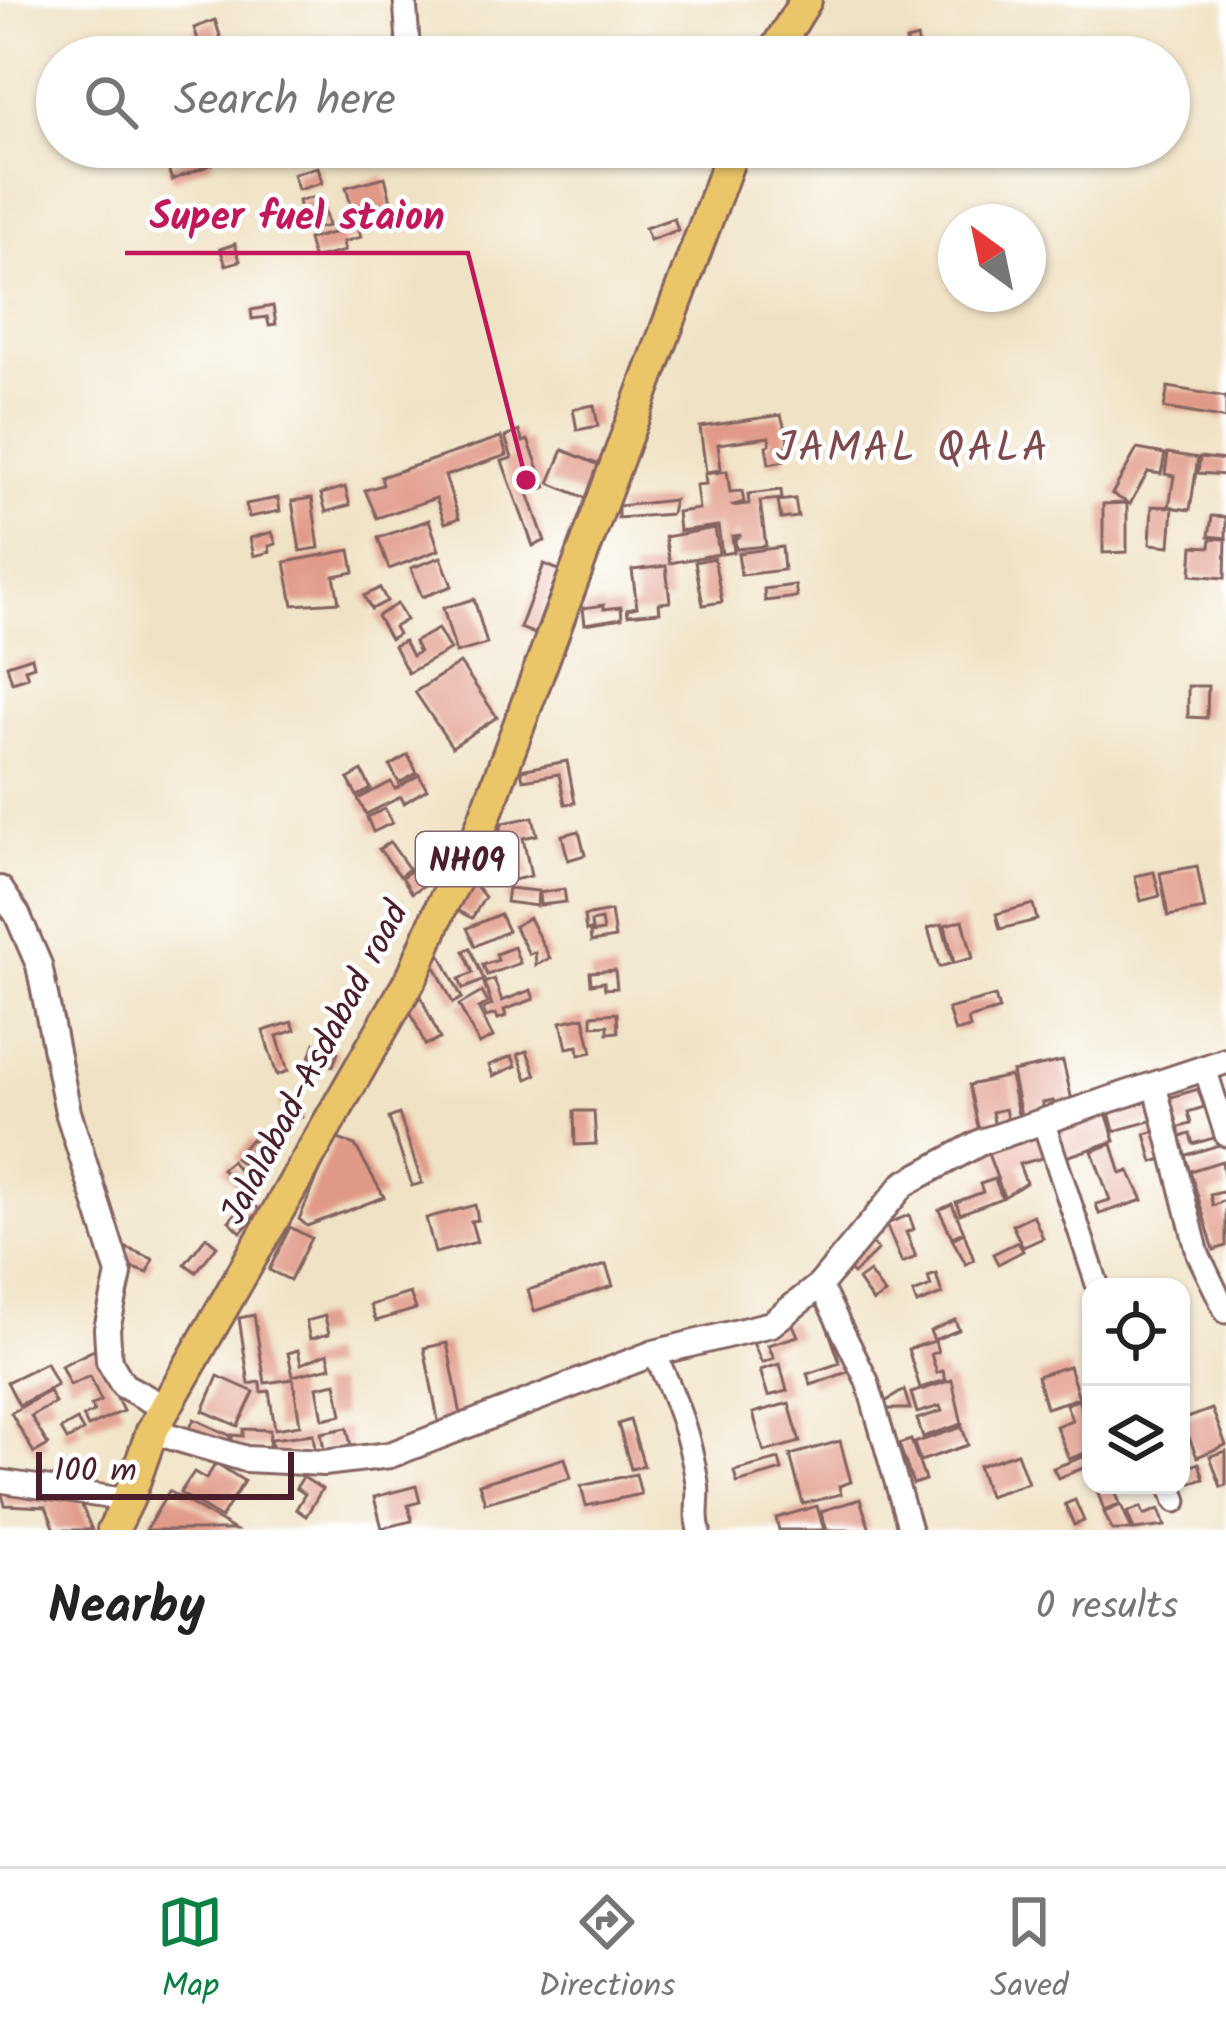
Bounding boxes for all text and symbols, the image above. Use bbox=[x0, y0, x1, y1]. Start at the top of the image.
search box bbox=[36, 36, 1190, 168]
text: Search here bbox=[174, 66, 396, 138]
icon: search bbox=[78, 69, 144, 135]
callout: Super fuel staion bbox=[125, 178, 468, 253]
text: Super fuel staion bbox=[149, 188, 445, 250]
north arrow bbox=[938, 204, 1046, 312]
district label: JAMAL QALA bbox=[776, 416, 1050, 483]
road number: NH09 bbox=[416, 832, 518, 886]
street label: Jalalabad-Asdabad road bbox=[207, 891, 426, 1235]
map controls bbox=[1082, 1278, 1190, 1494]
button: locate bbox=[1082, 1278, 1190, 1386]
button: layers bbox=[1082, 1386, 1190, 1494]
scale bar bbox=[36, 1446, 294, 1499]
text: 100 m bbox=[54, 1446, 137, 1499]
text: Nearby bbox=[48, 1568, 205, 1649]
text: 0 results bbox=[1036, 1577, 1178, 1639]
tab: Map bbox=[157, 1889, 223, 2014]
tab: Directions bbox=[538, 1889, 675, 2014]
tab: Saved bbox=[990, 1889, 1069, 2014]

